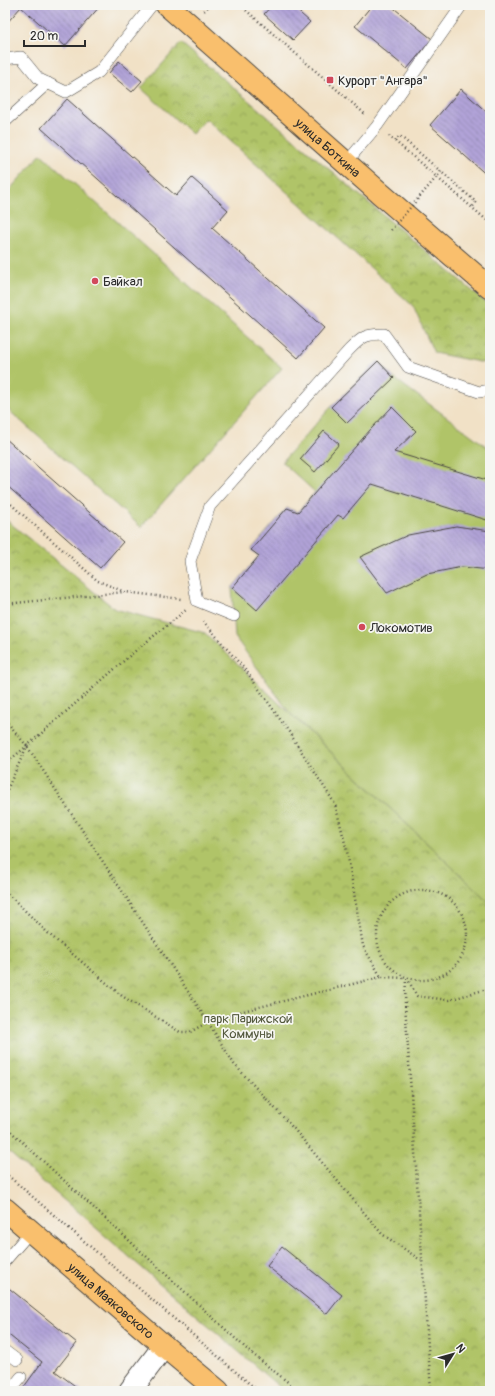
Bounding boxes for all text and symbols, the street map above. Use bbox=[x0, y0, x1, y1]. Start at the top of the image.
scale bar bbox=[24, 22, 85, 48]
text: 20 m bbox=[30, 29, 59, 44]
place label: Курорт "Ангара" bbox=[338, 73, 428, 89]
marker: Курорт "Ангара" bbox=[325, 75, 335, 85]
street label: улица Боткина bbox=[291, 114, 363, 181]
place label: Байкал bbox=[103, 274, 143, 290]
marker: Байкал bbox=[90, 276, 100, 286]
place label: Локомотив bbox=[369, 620, 433, 636]
marker: Локомотив bbox=[357, 622, 367, 632]
park label: парк Парижской Коммуны bbox=[204, 1011, 292, 1042]
street label: улица Маяковского bbox=[63, 1259, 157, 1343]
north arrow bbox=[433, 1334, 473, 1374]
text: N bbox=[453, 1341, 468, 1356]

